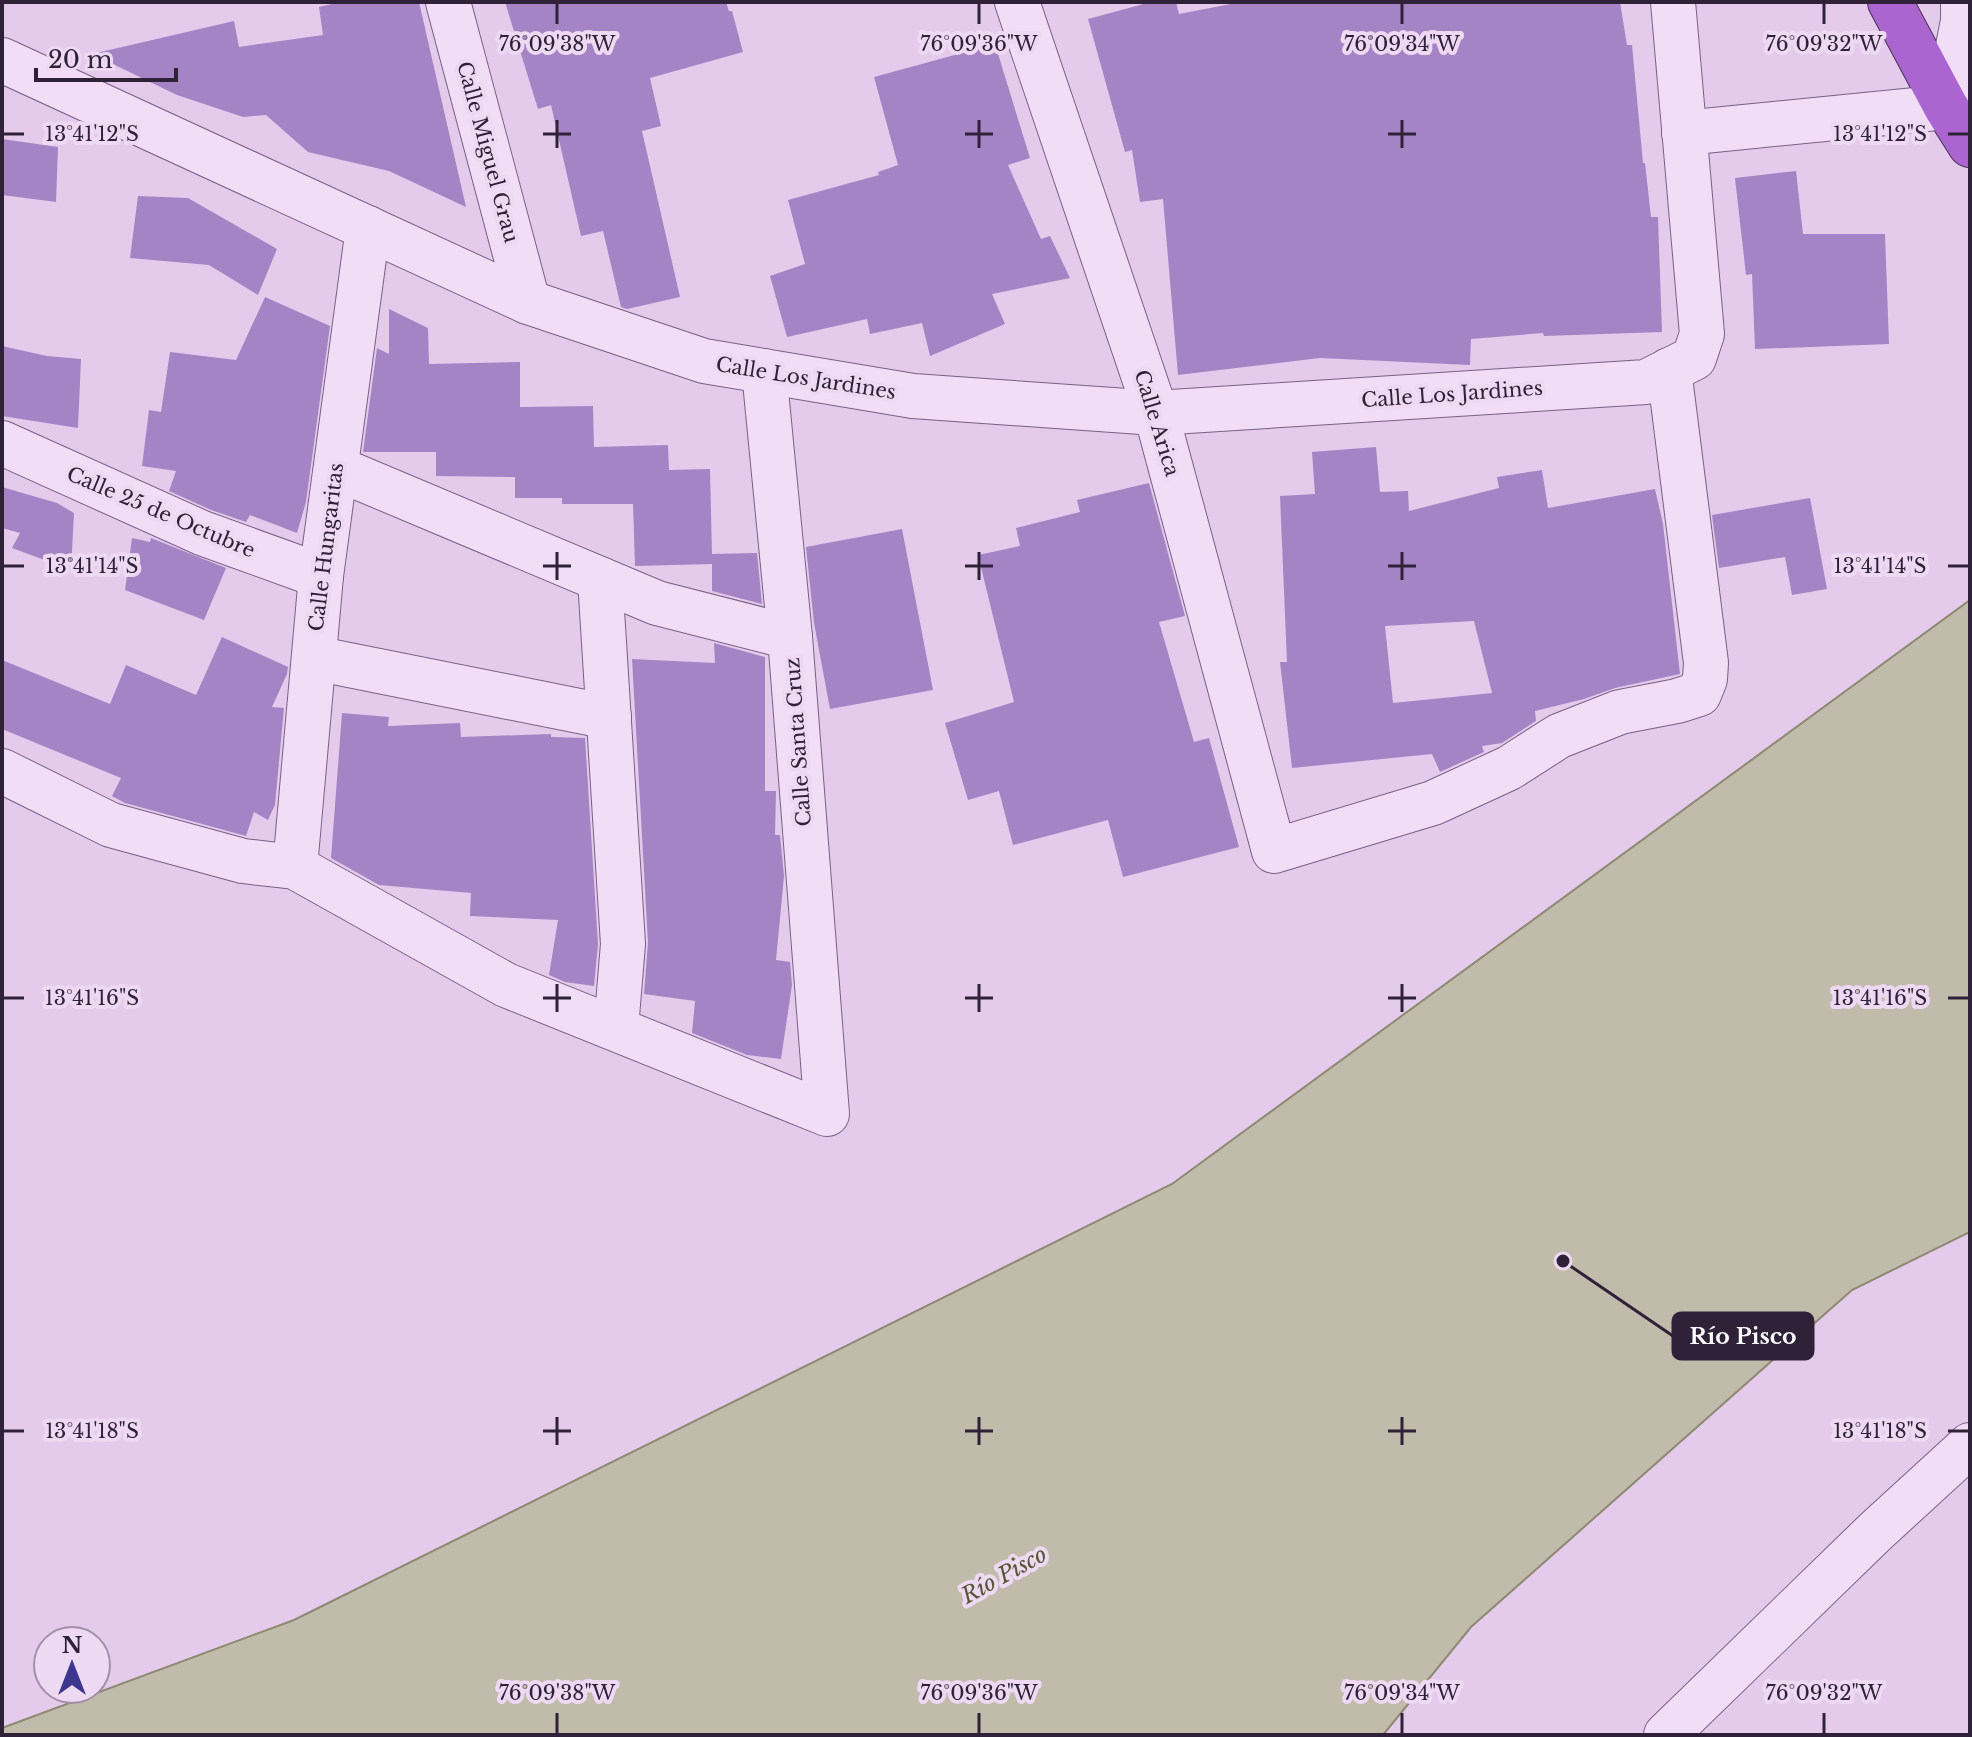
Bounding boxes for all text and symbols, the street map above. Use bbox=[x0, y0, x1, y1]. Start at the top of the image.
scale bar bbox=[36, 32, 176, 82]
text: 76°09'38"W bbox=[499, 32, 616, 56]
text: 76°09'36"W bbox=[920, 32, 1038, 56]
text: 76°09'34"W bbox=[1344, 32, 1460, 56]
text: 76°09'32"W bbox=[1766, 32, 1883, 56]
text: 20 m bbox=[48, 45, 113, 74]
street label: Calle Miguel Grau bbox=[452, 59, 524, 245]
text: 13°41'12"S bbox=[45, 122, 139, 146]
text: 13°41'12"S bbox=[1833, 122, 1927, 146]
street label: Calle Los Jardines bbox=[714, 352, 898, 404]
street label: Calle Arica bbox=[1129, 367, 1185, 480]
street label: Calle Los Jardines bbox=[1360, 376, 1544, 412]
street label: Calle Hungaritas bbox=[304, 461, 348, 633]
street label: Calle 25 de Octubre bbox=[63, 462, 259, 562]
text: 13°41'14"S bbox=[46, 554, 138, 578]
text: 13°41'14"S bbox=[1834, 554, 1926, 578]
street label: Calle Santa Cruz bbox=[780, 657, 816, 827]
text: 13°41'16"S bbox=[45, 986, 139, 1010]
text: 13°41'16"S bbox=[1833, 986, 1927, 1010]
callout: Río Pisco bbox=[1673, 1313, 1813, 1359]
text: Río Pisco bbox=[1689, 1323, 1797, 1350]
text: 13°41'18"S bbox=[45, 1419, 139, 1443]
text: 13°41'18"S bbox=[1833, 1419, 1927, 1443]
water label: Río Pisco bbox=[956, 1541, 1051, 1610]
north arrow bbox=[32, 1625, 112, 1705]
text: N bbox=[62, 1632, 83, 1659]
text: 76°09'38"W bbox=[499, 1681, 616, 1705]
text: 76°09'36"W bbox=[920, 1681, 1038, 1705]
text: 76°09'34"W bbox=[1344, 1681, 1460, 1705]
text: 76°09'32"W bbox=[1766, 1681, 1883, 1705]

